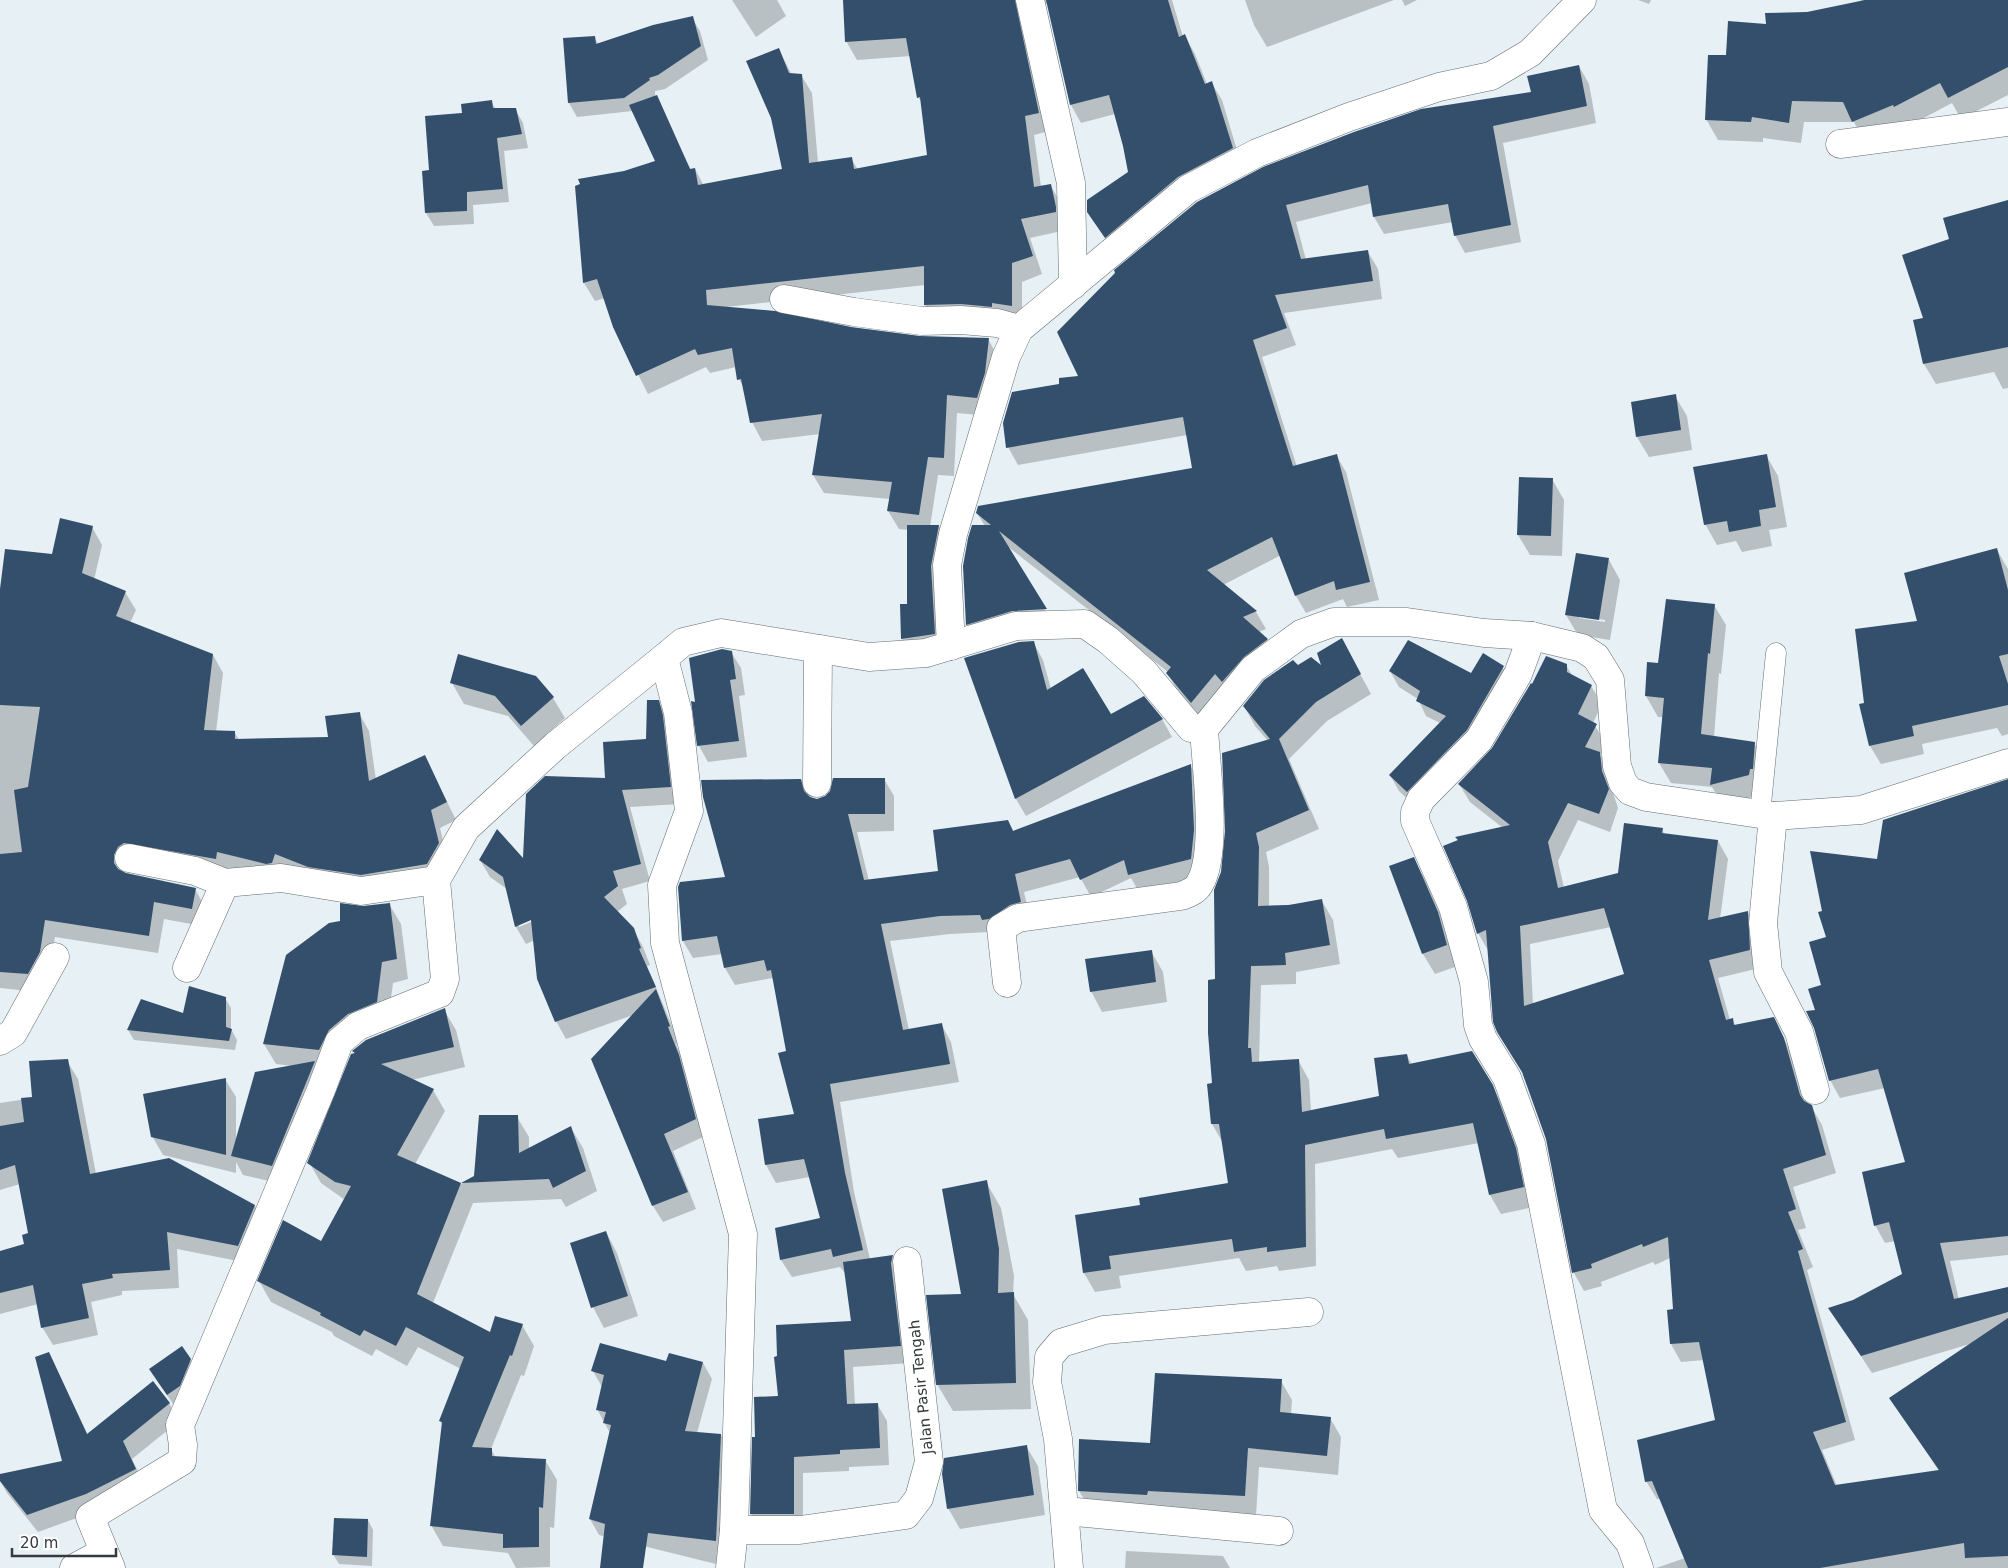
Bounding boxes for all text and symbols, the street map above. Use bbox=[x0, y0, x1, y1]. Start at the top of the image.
street label: Jalan Pasir Tengah bbox=[905, 1319, 937, 1456]
scale bar bbox=[12, 1526, 116, 1558]
text: 20 m bbox=[20, 1534, 58, 1552]

